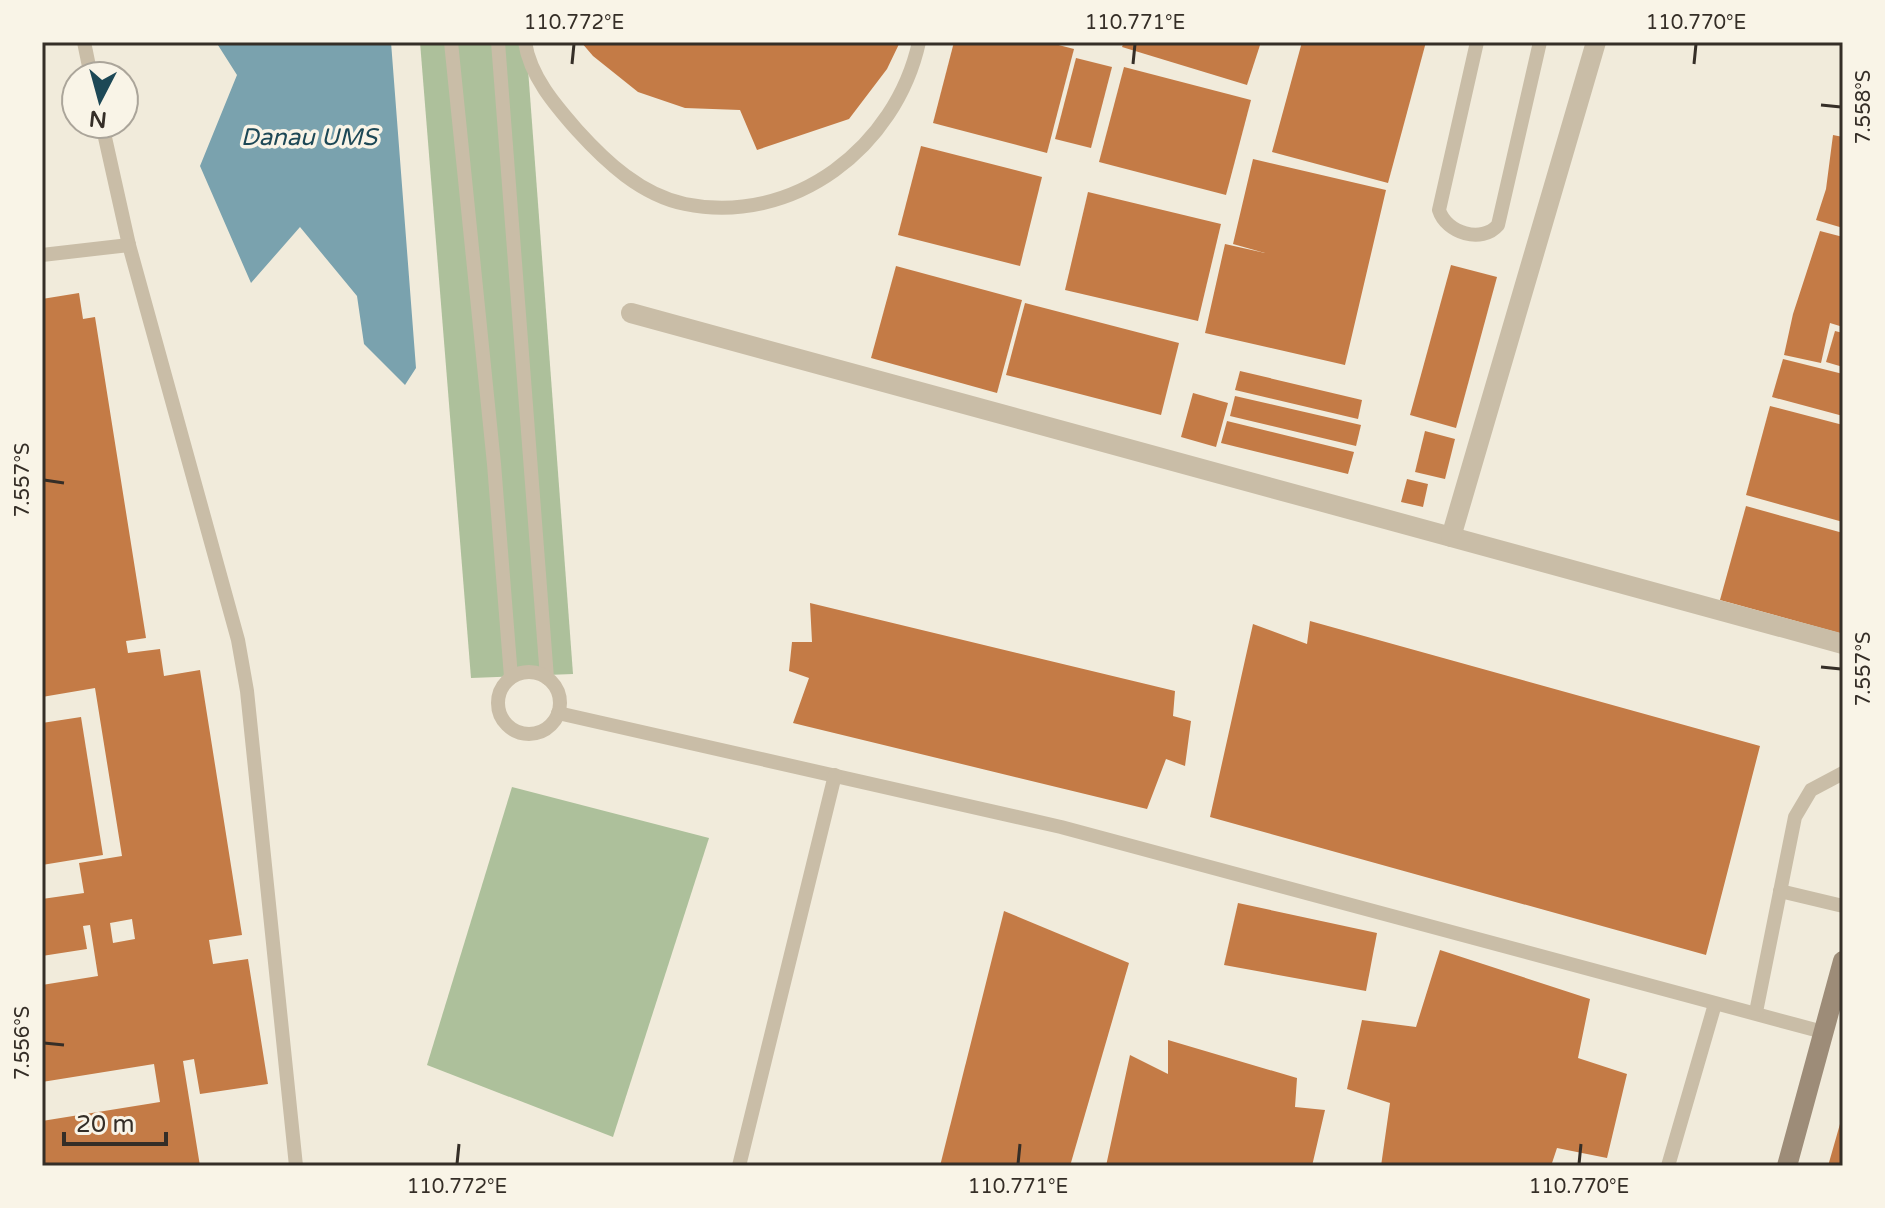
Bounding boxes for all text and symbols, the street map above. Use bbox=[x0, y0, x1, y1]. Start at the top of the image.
text: 110.772°E bbox=[524, 11, 624, 35]
text: 110.771°E bbox=[1085, 11, 1185, 35]
text: 110.770°E bbox=[1646, 11, 1746, 35]
north arrow bbox=[60, 60, 140, 140]
text: 7.558°S bbox=[1852, 70, 1876, 144]
text: N bbox=[88, 105, 108, 133]
water label: Danau UMS bbox=[241, 123, 379, 152]
text: 7.557°S bbox=[11, 443, 35, 517]
text: 7.557°S bbox=[1852, 632, 1876, 706]
text: 7.556°S bbox=[11, 1006, 35, 1080]
scale bar bbox=[64, 1096, 166, 1146]
text: 20 m bbox=[76, 1110, 134, 1139]
text: 110.772°E bbox=[407, 1175, 507, 1199]
text: 110.771°E bbox=[968, 1175, 1068, 1199]
text: 110.770°E bbox=[1529, 1175, 1629, 1199]

